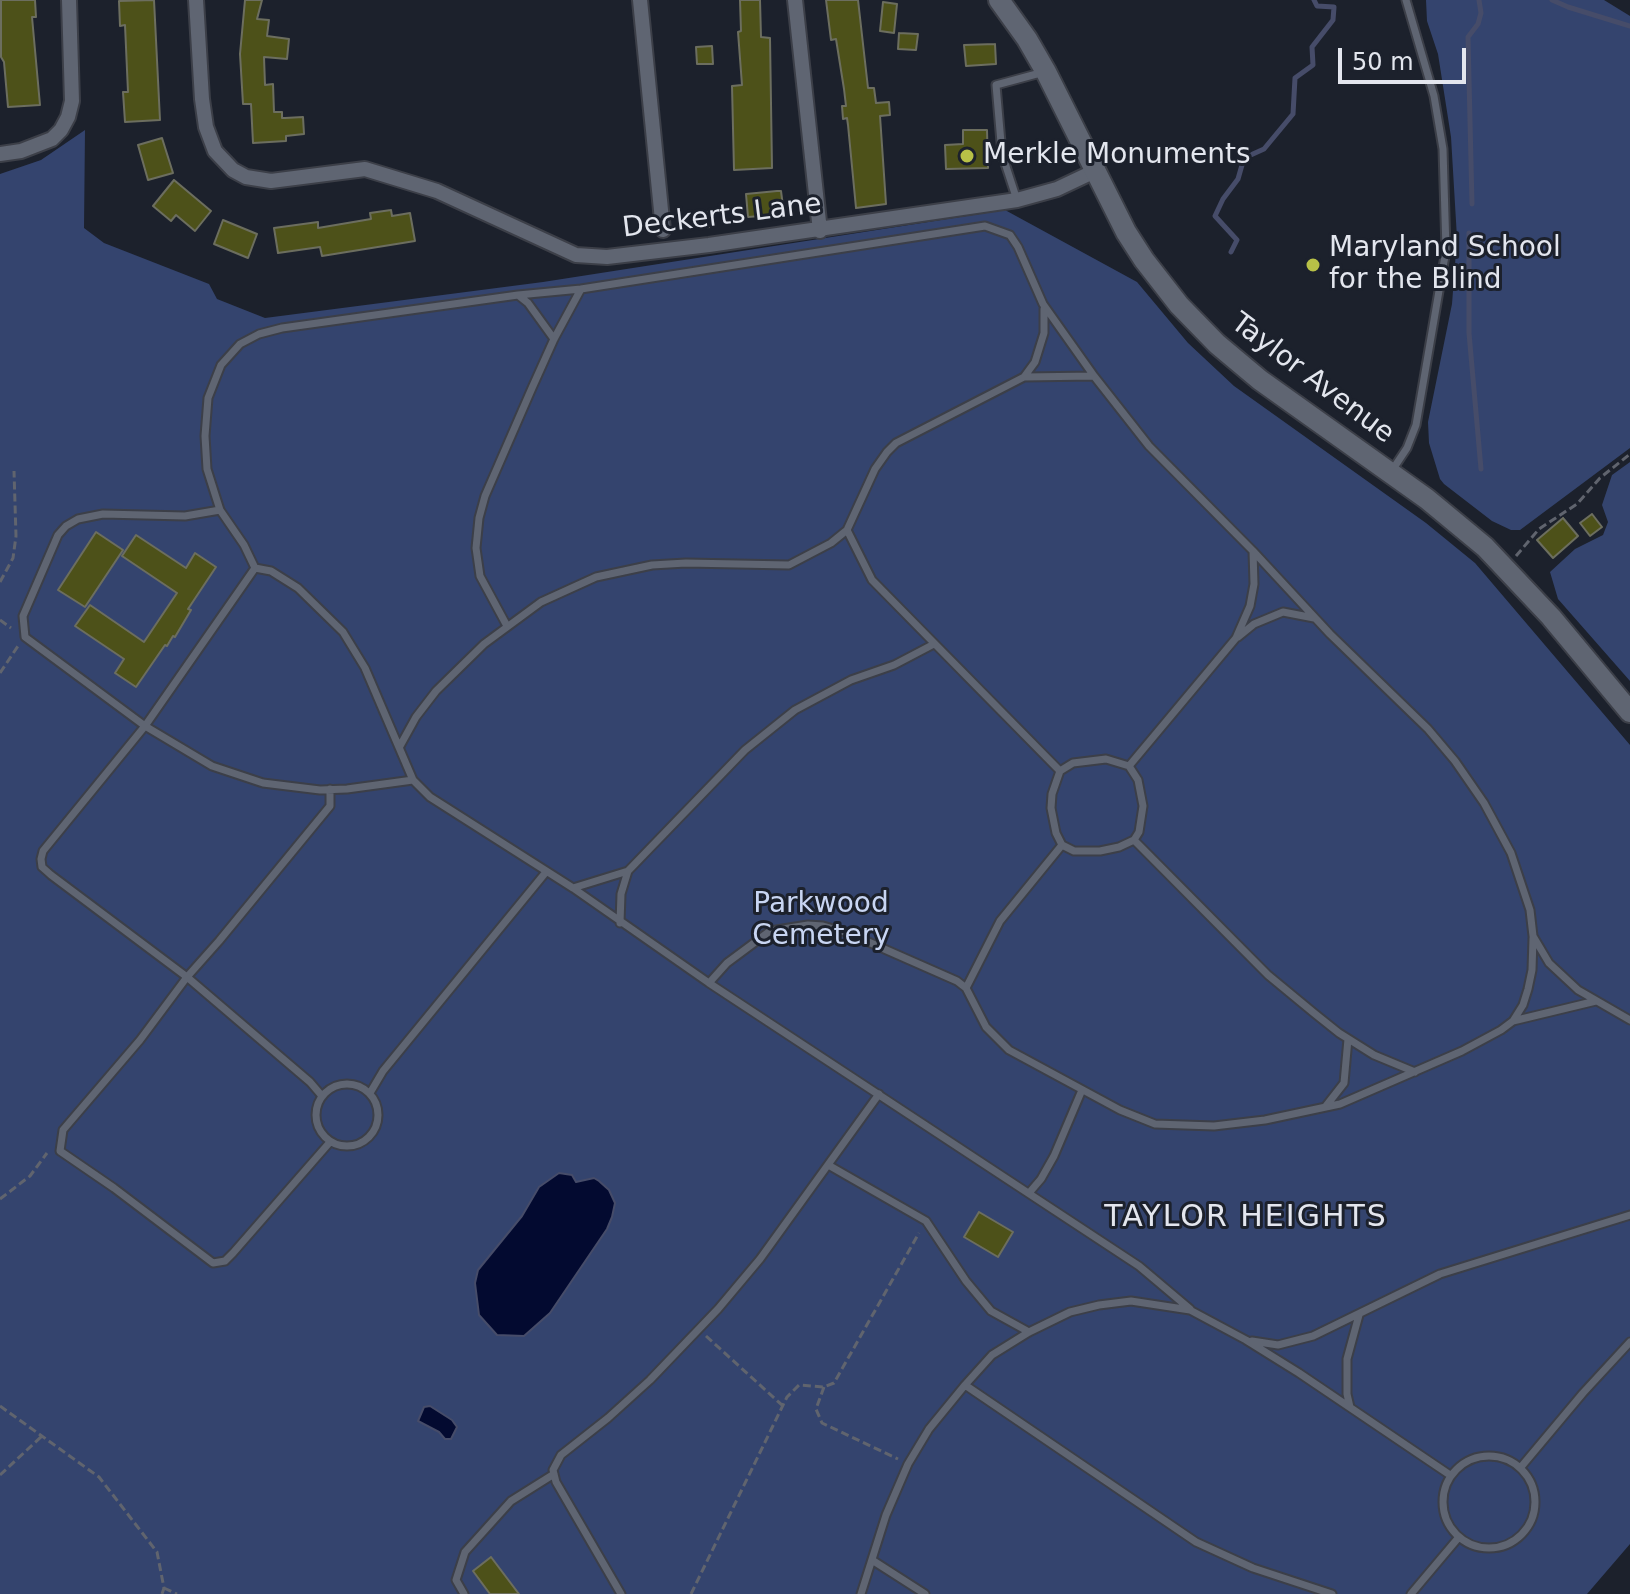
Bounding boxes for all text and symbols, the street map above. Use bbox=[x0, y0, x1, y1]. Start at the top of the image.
scale bar bbox=[1342, 32, 1470, 82]
text: 50 m bbox=[1352, 48, 1414, 76]
place label: Merkle Monuments bbox=[983, 139, 1251, 173]
marker: Merkle Monuments bbox=[958, 147, 976, 165]
street label: Deckerts Lane bbox=[621, 188, 823, 246]
place label: Maryland School for the Blind bbox=[1329, 232, 1561, 298]
marker: Maryland School for the Blind bbox=[1304, 256, 1322, 274]
street label: Taylor Avenue bbox=[1224, 307, 1400, 451]
park label: Parkwood Cemetery bbox=[752, 888, 890, 954]
district label: TAYLOR HEIGHTS bbox=[1104, 1200, 1388, 1236]

